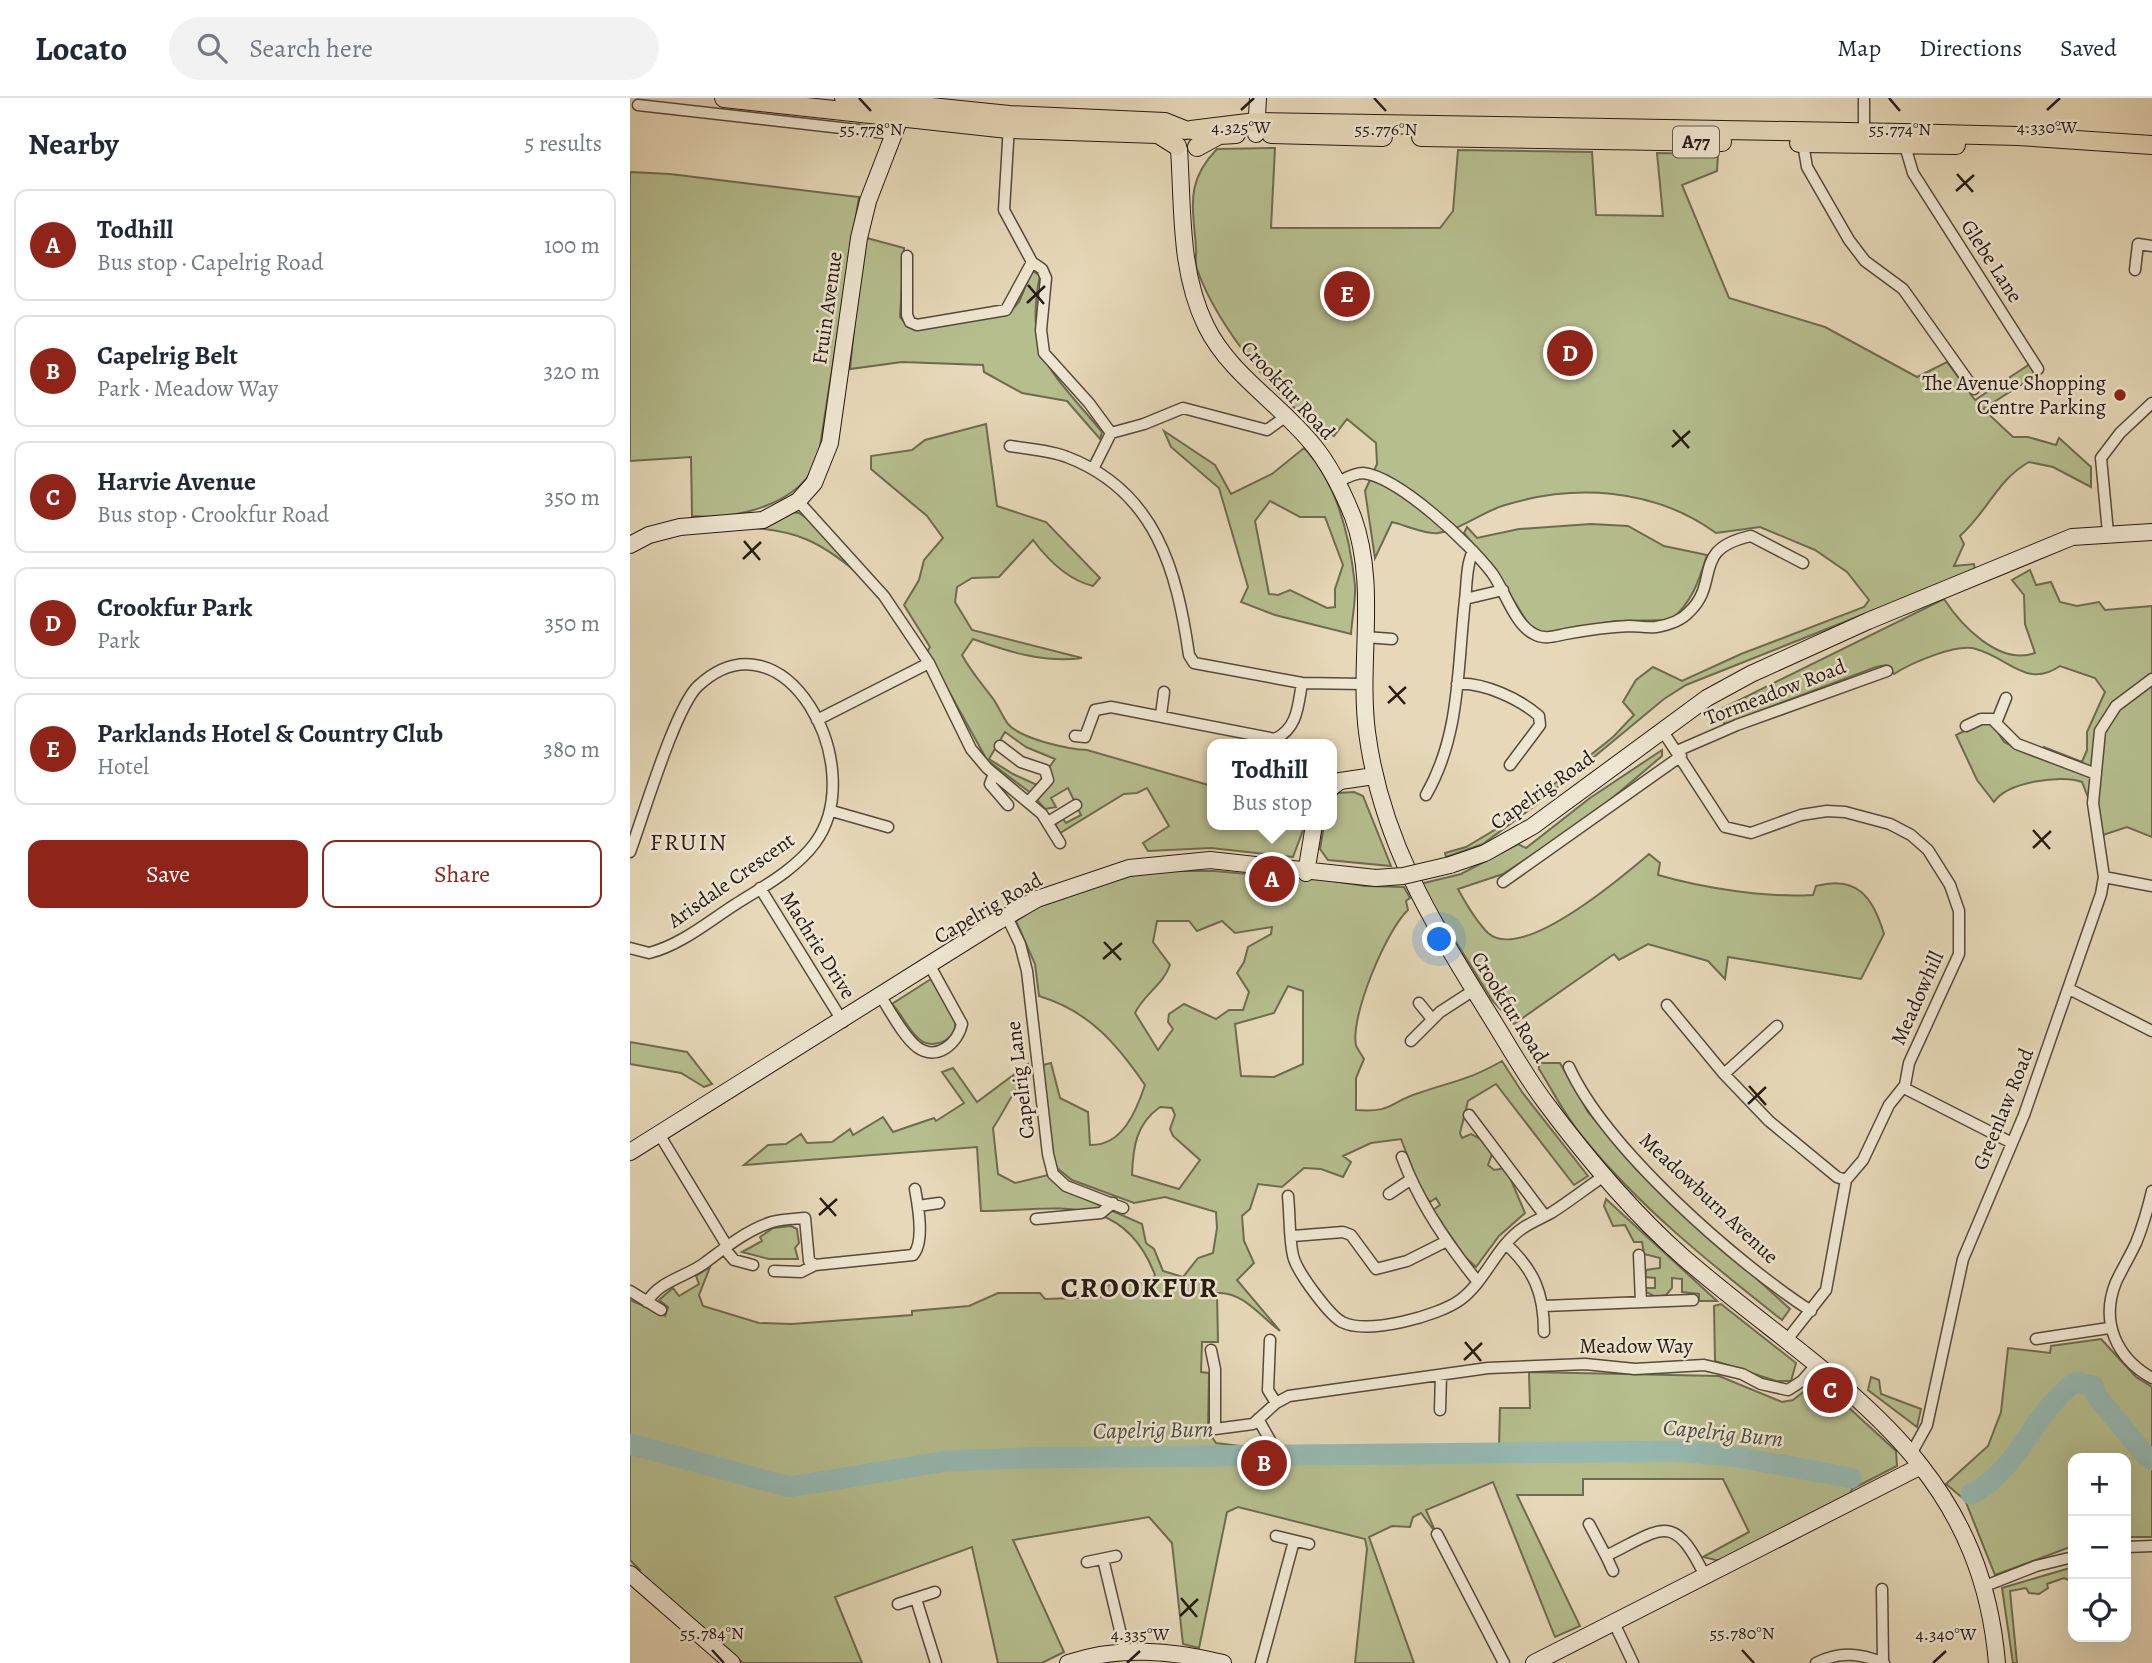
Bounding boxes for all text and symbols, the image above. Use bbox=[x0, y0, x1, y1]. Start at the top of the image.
search box bbox=[169, 17, 659, 80]
text: Locato bbox=[35, 26, 127, 71]
icon: search bbox=[193, 29, 231, 67]
text: Search here bbox=[249, 31, 373, 66]
text: Map bbox=[1837, 32, 1881, 64]
text: Directions bbox=[1919, 32, 2022, 64]
text: Saved bbox=[2060, 32, 2117, 64]
text: 4.325°W bbox=[1211, 115, 1271, 139]
text: 4.330°W bbox=[2017, 115, 2077, 139]
text: 55.778°N bbox=[839, 117, 903, 141]
text: 55.776°N bbox=[1355, 117, 1417, 141]
text: 55.774°N bbox=[1869, 117, 1931, 141]
text: Nearby bbox=[28, 124, 119, 164]
road number: A77 bbox=[1673, 126, 1719, 158]
text: 5 results bbox=[525, 128, 602, 159]
text: Todhill bbox=[97, 212, 173, 247]
street label: Glebe Lane bbox=[1955, 214, 2029, 308]
text: A bbox=[46, 230, 60, 261]
text: 100 m bbox=[544, 230, 600, 261]
text: Bus stop · Capelrig Road bbox=[97, 247, 324, 278]
street label: Fruin Avenue bbox=[805, 250, 849, 366]
pin: E bbox=[1324, 268, 1370, 320]
pin: D bbox=[1547, 327, 1593, 379]
street label: Crookfur Road bbox=[1235, 334, 1342, 446]
text: Capelrig Belt bbox=[97, 338, 238, 373]
text: B bbox=[46, 356, 60, 387]
text: 320 m bbox=[544, 356, 600, 387]
place label: The Avenue Shopping Centre Parking bbox=[1922, 369, 2106, 421]
text: Park · Meadow Way bbox=[97, 373, 278, 404]
marker: The Avenue Shopping Centre Parking bbox=[2112, 387, 2128, 403]
text: Harvie Avenue bbox=[97, 464, 256, 499]
text: C bbox=[46, 482, 60, 513]
text: 350 m bbox=[545, 482, 600, 513]
text: Bus stop · Crookfur Road bbox=[97, 499, 329, 530]
text: Crookfur Park bbox=[97, 590, 253, 625]
text: D bbox=[45, 608, 61, 639]
text: 350 m bbox=[545, 608, 600, 639]
text: Park bbox=[97, 625, 140, 656]
street label: Tormeadow Road bbox=[1700, 652, 1850, 732]
text: Parklands Hotel & Country Club bbox=[97, 716, 443, 751]
text: E bbox=[46, 734, 60, 765]
text: 380 m bbox=[543, 734, 600, 765]
popup bbox=[1207, 739, 1337, 830]
street label: Capelrig Road bbox=[1484, 743, 1600, 836]
text: Hotel bbox=[97, 751, 149, 782]
text: Todhill bbox=[1232, 752, 1308, 787]
text: Bus stop bbox=[1232, 787, 1312, 818]
district label: FRUIN bbox=[650, 826, 728, 858]
street label: Arisdale Crescent bbox=[661, 826, 800, 935]
button: Save bbox=[28, 840, 308, 908]
button: Share bbox=[322, 840, 602, 908]
pin: A bbox=[1249, 853, 1295, 905]
street label: Capelrig Road bbox=[929, 865, 1048, 950]
street label: Machrie Drive bbox=[774, 886, 862, 1004]
your location bbox=[1422, 922, 1456, 956]
street label: Crookfur Road bbox=[1465, 946, 1556, 1069]
street label: Meadowhill bbox=[1884, 947, 1950, 1049]
street label: Capelrig Lane bbox=[999, 1019, 1041, 1141]
street label: Greenlaw Road bbox=[1966, 1043, 2040, 1174]
street label: Meadowburn Avenue bbox=[1633, 1126, 1785, 1270]
district label: CROOKFUR bbox=[1061, 1269, 1219, 1307]
street label: Meadow Way bbox=[1579, 1332, 1693, 1360]
pin: C bbox=[1807, 1364, 1853, 1416]
water label: Capelrig Burn bbox=[1661, 1411, 1785, 1455]
water label: Capelrig Burn bbox=[1092, 1413, 1214, 1447]
pin: B bbox=[1241, 1437, 1287, 1489]
map controls bbox=[2068, 1453, 2131, 1642]
button: + bbox=[2068, 1453, 2131, 1516]
button: − bbox=[2068, 1516, 2131, 1579]
button: locate bbox=[2068, 1579, 2131, 1642]
text: 55.784°N bbox=[680, 1621, 744, 1645]
text: 55.780°N bbox=[1709, 1621, 1775, 1645]
text: 4.335°W bbox=[1111, 1622, 1170, 1646]
text: 4.340°W bbox=[1915, 1622, 1977, 1646]

